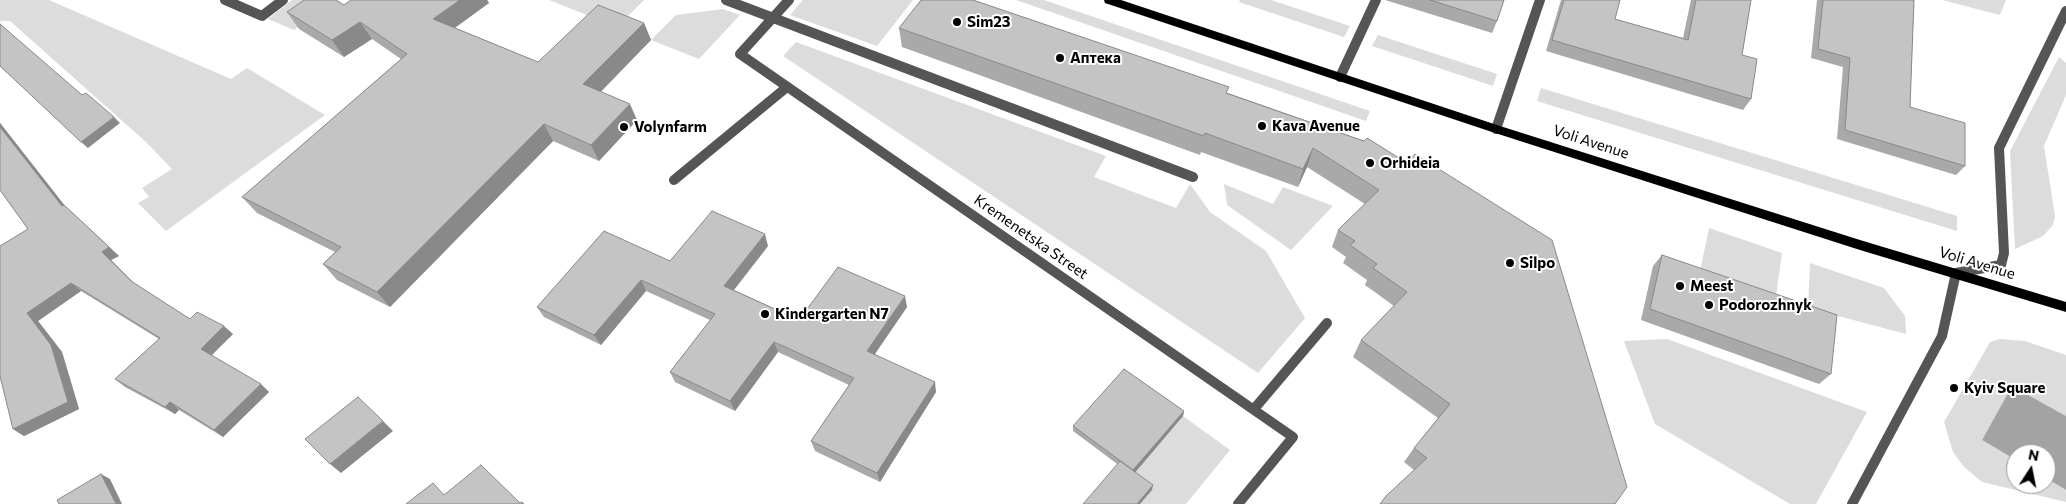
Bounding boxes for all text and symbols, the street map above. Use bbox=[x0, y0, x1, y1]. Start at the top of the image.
place label: Sim23 bbox=[967, 13, 1011, 31]
marker: Sim23 bbox=[951, 16, 963, 28]
place label: Аптека bbox=[1070, 49, 1121, 67]
marker: Аптека bbox=[1054, 52, 1066, 64]
place label: Kava Avenue bbox=[1272, 117, 1360, 135]
place label: Volynfarm bbox=[634, 118, 707, 136]
marker: Kava Avenue bbox=[1256, 120, 1268, 132]
marker: Volynfarm bbox=[618, 121, 630, 133]
street label: Voli Avenue bbox=[1551, 121, 1631, 163]
place label: Orhideia bbox=[1380, 154, 1440, 172]
marker: Orhideia bbox=[1364, 157, 1376, 169]
street label: Kremenetska Street bbox=[970, 191, 1092, 283]
street label: Voli Avenue bbox=[1937, 243, 2017, 283]
place label: Silpo bbox=[1520, 254, 1555, 272]
marker: Silpo bbox=[1504, 257, 1516, 269]
place label: Meest bbox=[1690, 277, 1733, 295]
marker: Meest bbox=[1674, 280, 1686, 292]
place label: Podorozhnyk bbox=[1719, 296, 1812, 314]
marker: Podorozhnyk bbox=[1703, 299, 1715, 311]
place label: Kindergarten N7 bbox=[775, 305, 889, 323]
marker: Kindergarten N7 bbox=[759, 308, 771, 320]
place label: Kyiv Square bbox=[1964, 379, 2045, 397]
marker: Kyiv Square bbox=[1948, 382, 1960, 394]
north arrow bbox=[2006, 444, 2056, 494]
text: N bbox=[2027, 445, 2041, 464]

